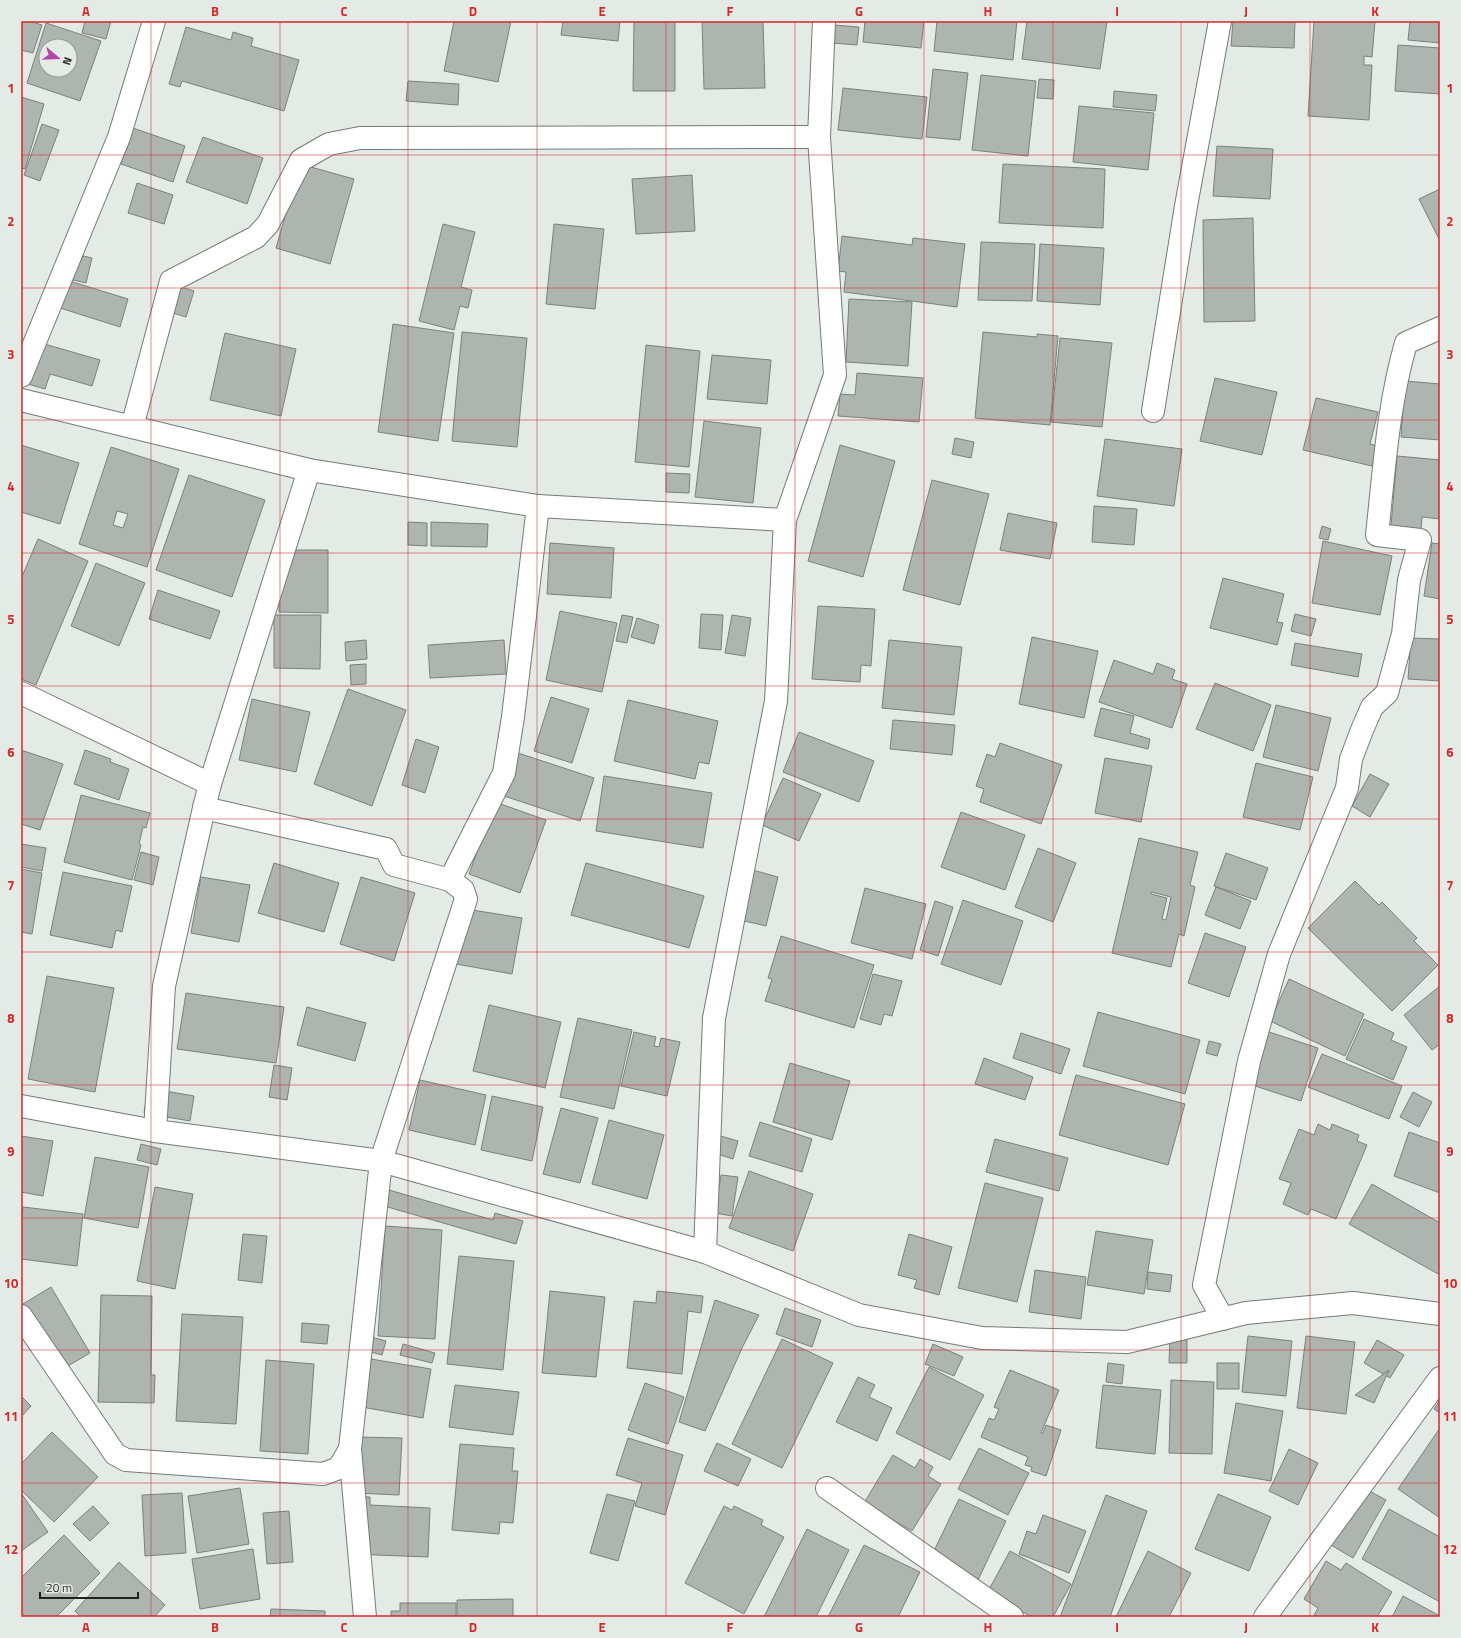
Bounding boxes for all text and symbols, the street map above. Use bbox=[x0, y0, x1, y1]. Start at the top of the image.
text: A bbox=[82, 1, 90, 21]
text: B bbox=[211, 1, 219, 21]
text: C bbox=[340, 1, 348, 21]
text: D bbox=[469, 1, 477, 21]
text: E bbox=[598, 1, 606, 21]
text: F bbox=[727, 1, 734, 21]
text: G bbox=[855, 1, 863, 21]
text: H bbox=[984, 1, 992, 21]
text: I bbox=[1115, 1, 1119, 21]
text: J bbox=[1244, 1, 1248, 21]
text: K bbox=[1371, 1, 1379, 21]
north arrow bbox=[38, 38, 78, 78]
text: N bbox=[59, 55, 76, 67]
text: 1 bbox=[7, 78, 15, 98]
text: 1 bbox=[1446, 78, 1454, 98]
text: 2 bbox=[7, 211, 15, 231]
text: 2 bbox=[1446, 211, 1454, 231]
text: 3 bbox=[7, 344, 15, 364]
text: 3 bbox=[1446, 344, 1454, 364]
text: 4 bbox=[7, 476, 15, 496]
text: 4 bbox=[1446, 476, 1454, 496]
text: 5 bbox=[7, 609, 15, 629]
text: 5 bbox=[1446, 609, 1454, 629]
text: 6 bbox=[7, 742, 15, 762]
text: 6 bbox=[1446, 742, 1454, 762]
text: 7 bbox=[7, 875, 15, 895]
text: 7 bbox=[1446, 875, 1454, 895]
text: 8 bbox=[7, 1008, 15, 1028]
text: 8 bbox=[1446, 1008, 1454, 1028]
text: 9 bbox=[7, 1141, 15, 1161]
text: 9 bbox=[1446, 1141, 1454, 1161]
text: 10 bbox=[4, 1273, 18, 1293]
text: 10 bbox=[1443, 1273, 1457, 1293]
text: 11 bbox=[4, 1406, 18, 1426]
text: 11 bbox=[1443, 1406, 1457, 1426]
text: 12 bbox=[4, 1539, 18, 1559]
text: 12 bbox=[1443, 1539, 1457, 1559]
scale bar bbox=[40, 1574, 138, 1600]
text: 20 m bbox=[46, 1578, 72, 1597]
text: A bbox=[82, 1617, 90, 1637]
text: B bbox=[211, 1617, 219, 1637]
text: C bbox=[340, 1617, 348, 1637]
text: D bbox=[469, 1617, 477, 1637]
text: E bbox=[598, 1617, 606, 1637]
text: F bbox=[727, 1617, 734, 1637]
text: G bbox=[855, 1617, 863, 1637]
text: H bbox=[984, 1617, 992, 1637]
text: I bbox=[1115, 1617, 1119, 1637]
text: J bbox=[1244, 1617, 1248, 1637]
text: K bbox=[1371, 1617, 1379, 1637]

